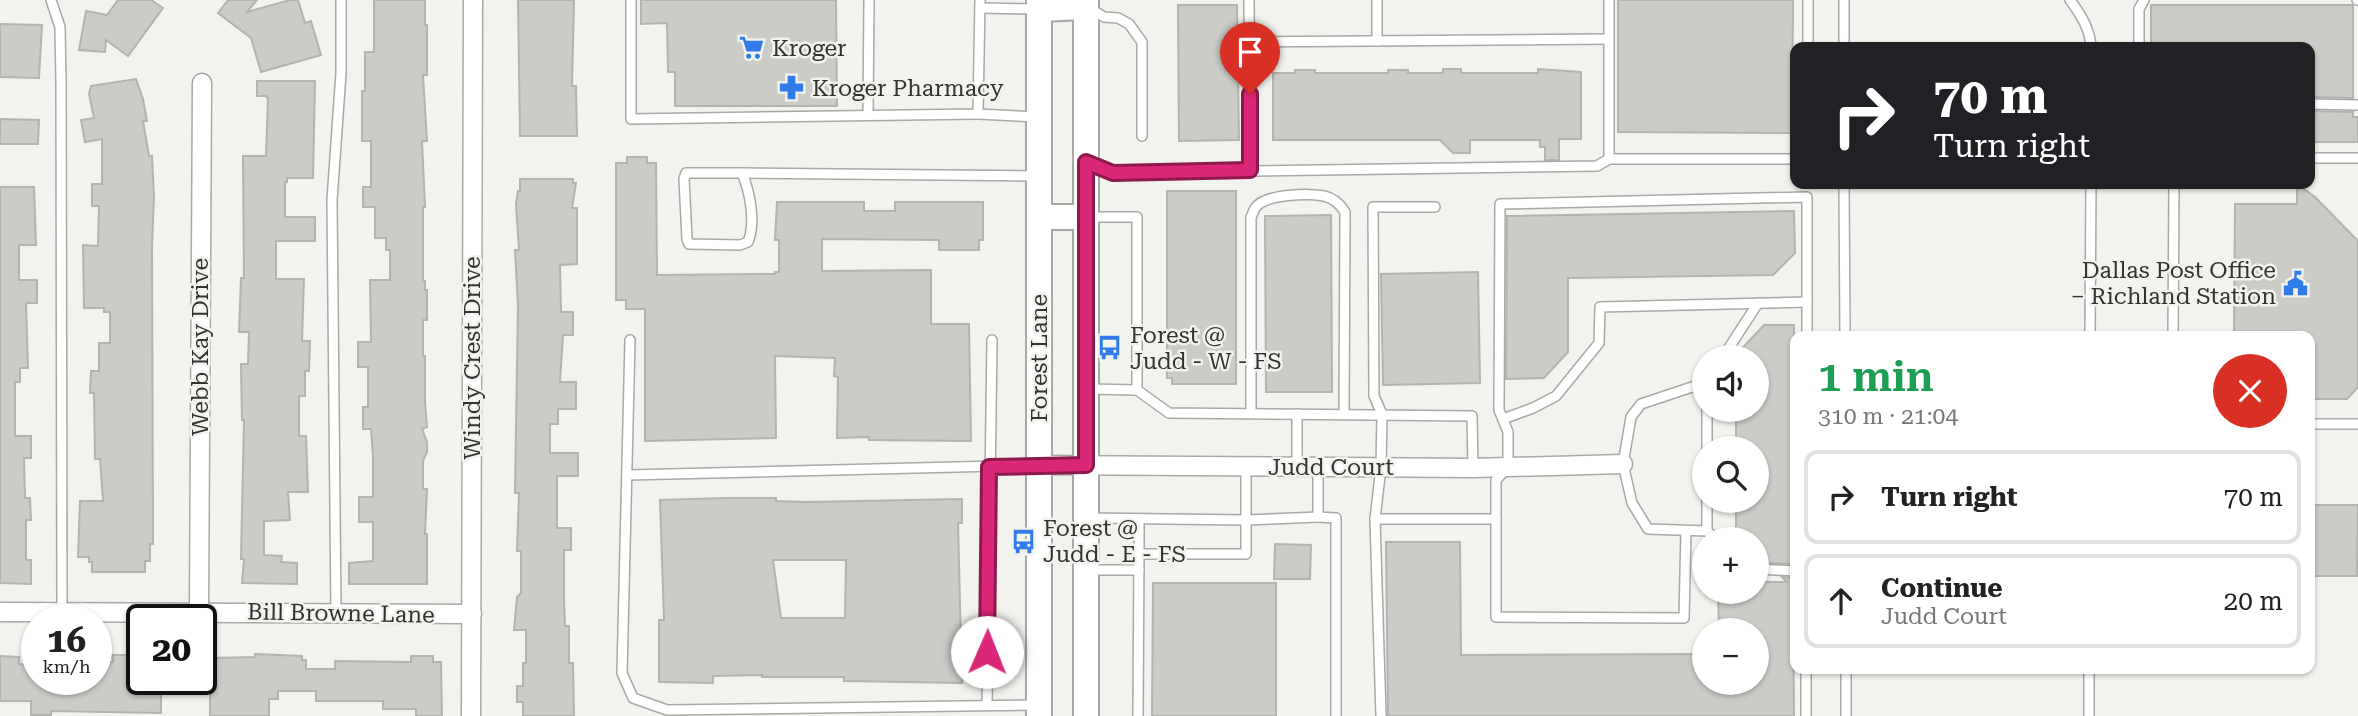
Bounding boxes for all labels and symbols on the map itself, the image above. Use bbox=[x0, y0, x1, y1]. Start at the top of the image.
pin bbox=[1220, 22, 1280, 94]
supermarket icon: Kroger bbox=[738, 34, 766, 62]
place label: Kroger bbox=[772, 35, 847, 62]
pharmacy icon: Kroger Pharmacy bbox=[778, 74, 806, 102]
place label: Kroger Pharmacy bbox=[812, 75, 1004, 102]
street label: Windy Crest Drive bbox=[459, 256, 486, 460]
place label: Dallas Post Office – Richland Station bbox=[2071, 257, 2276, 310]
street label: Webb Kay Drive bbox=[187, 258, 214, 436]
public building icon: Dallas Post Office – Richland Station bbox=[2282, 269, 2310, 297]
street label: Forest Lane bbox=[1026, 294, 1053, 422]
place label: Forest @ Judd - W - FS bbox=[1130, 322, 1281, 375]
bus stop icon: Forest @ Judd - W - FS bbox=[1096, 334, 1124, 362]
street label: Judd Court bbox=[1268, 454, 1394, 481]
place label: Forest @ Judd - E - FS bbox=[1043, 515, 1186, 568]
bus stop icon: Forest @ Judd - E - FS bbox=[1009, 527, 1037, 555]
street label: Bill Browne Lane bbox=[247, 598, 435, 629]
speed limit sign: 20 bbox=[126, 604, 217, 695]
position arrow bbox=[950, 615, 1024, 689]

